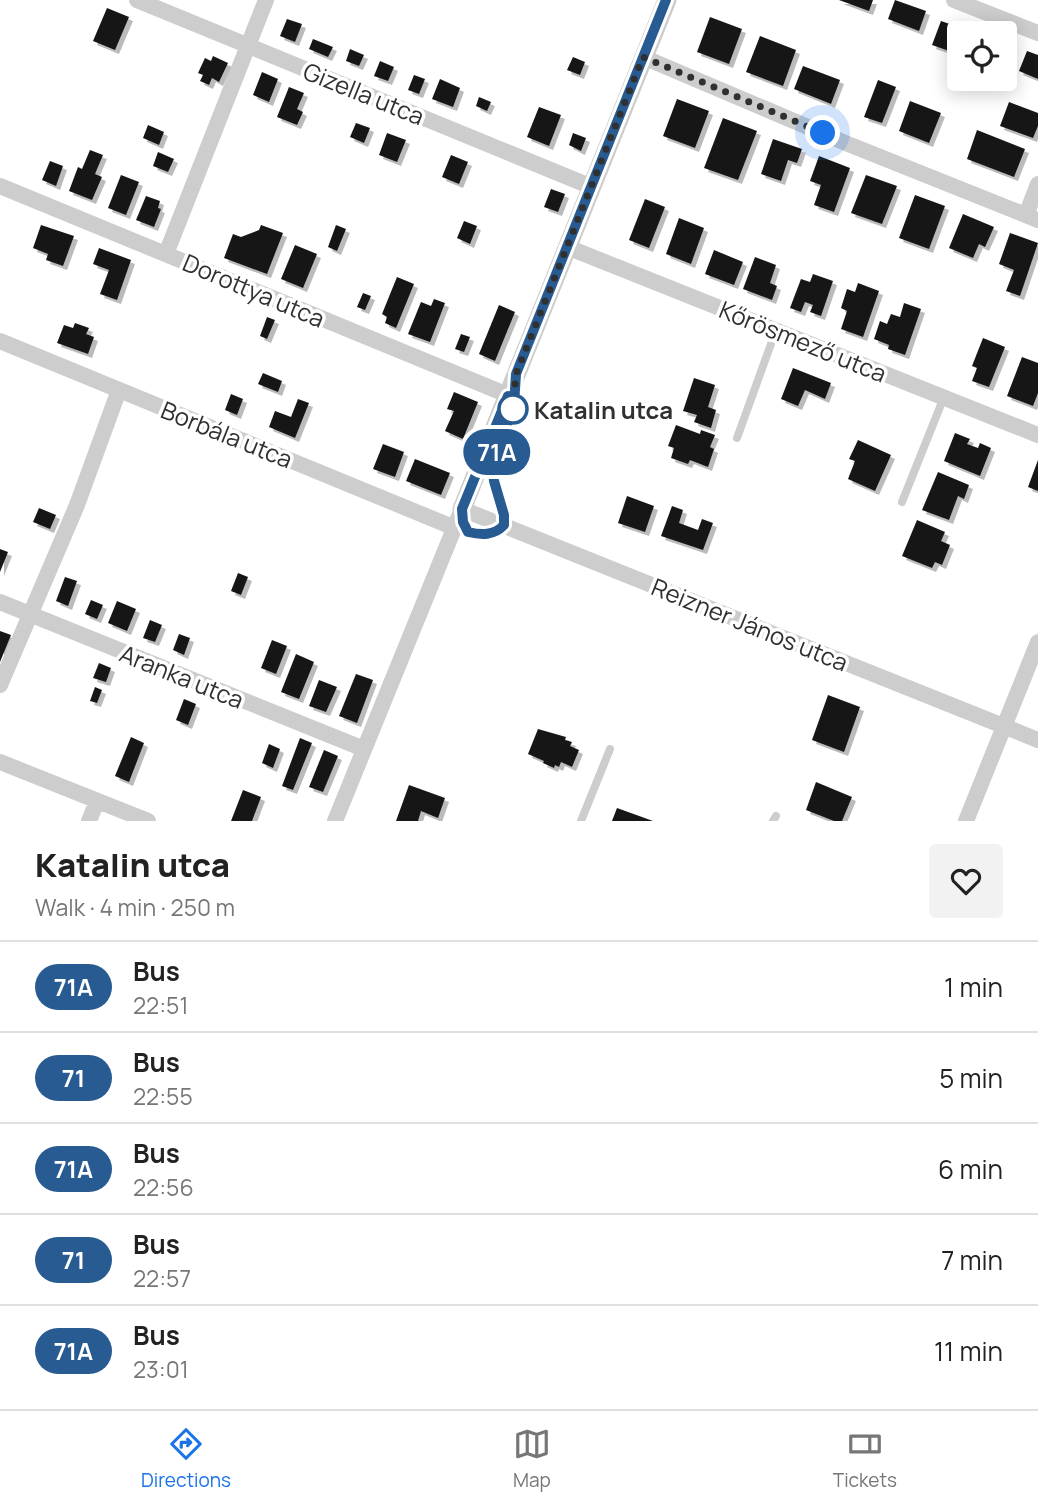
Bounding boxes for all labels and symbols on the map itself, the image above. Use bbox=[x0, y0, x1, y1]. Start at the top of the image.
street label: Gizella utca bbox=[299, 54, 429, 132]
your location bbox=[805, 115, 840, 150]
street label: Dorottya utca bbox=[178, 245, 330, 335]
street label: Kőrösmező utca bbox=[715, 292, 891, 390]
street label: Borbála utca bbox=[156, 393, 298, 475]
place label: Katalin utca bbox=[534, 393, 673, 426]
marker: Katalin utca bbox=[498, 394, 528, 424]
line badge: 71A bbox=[457, 429, 537, 475]
street label: Reizner János utca bbox=[647, 570, 853, 678]
street label: Aranka utca bbox=[115, 636, 249, 716]

